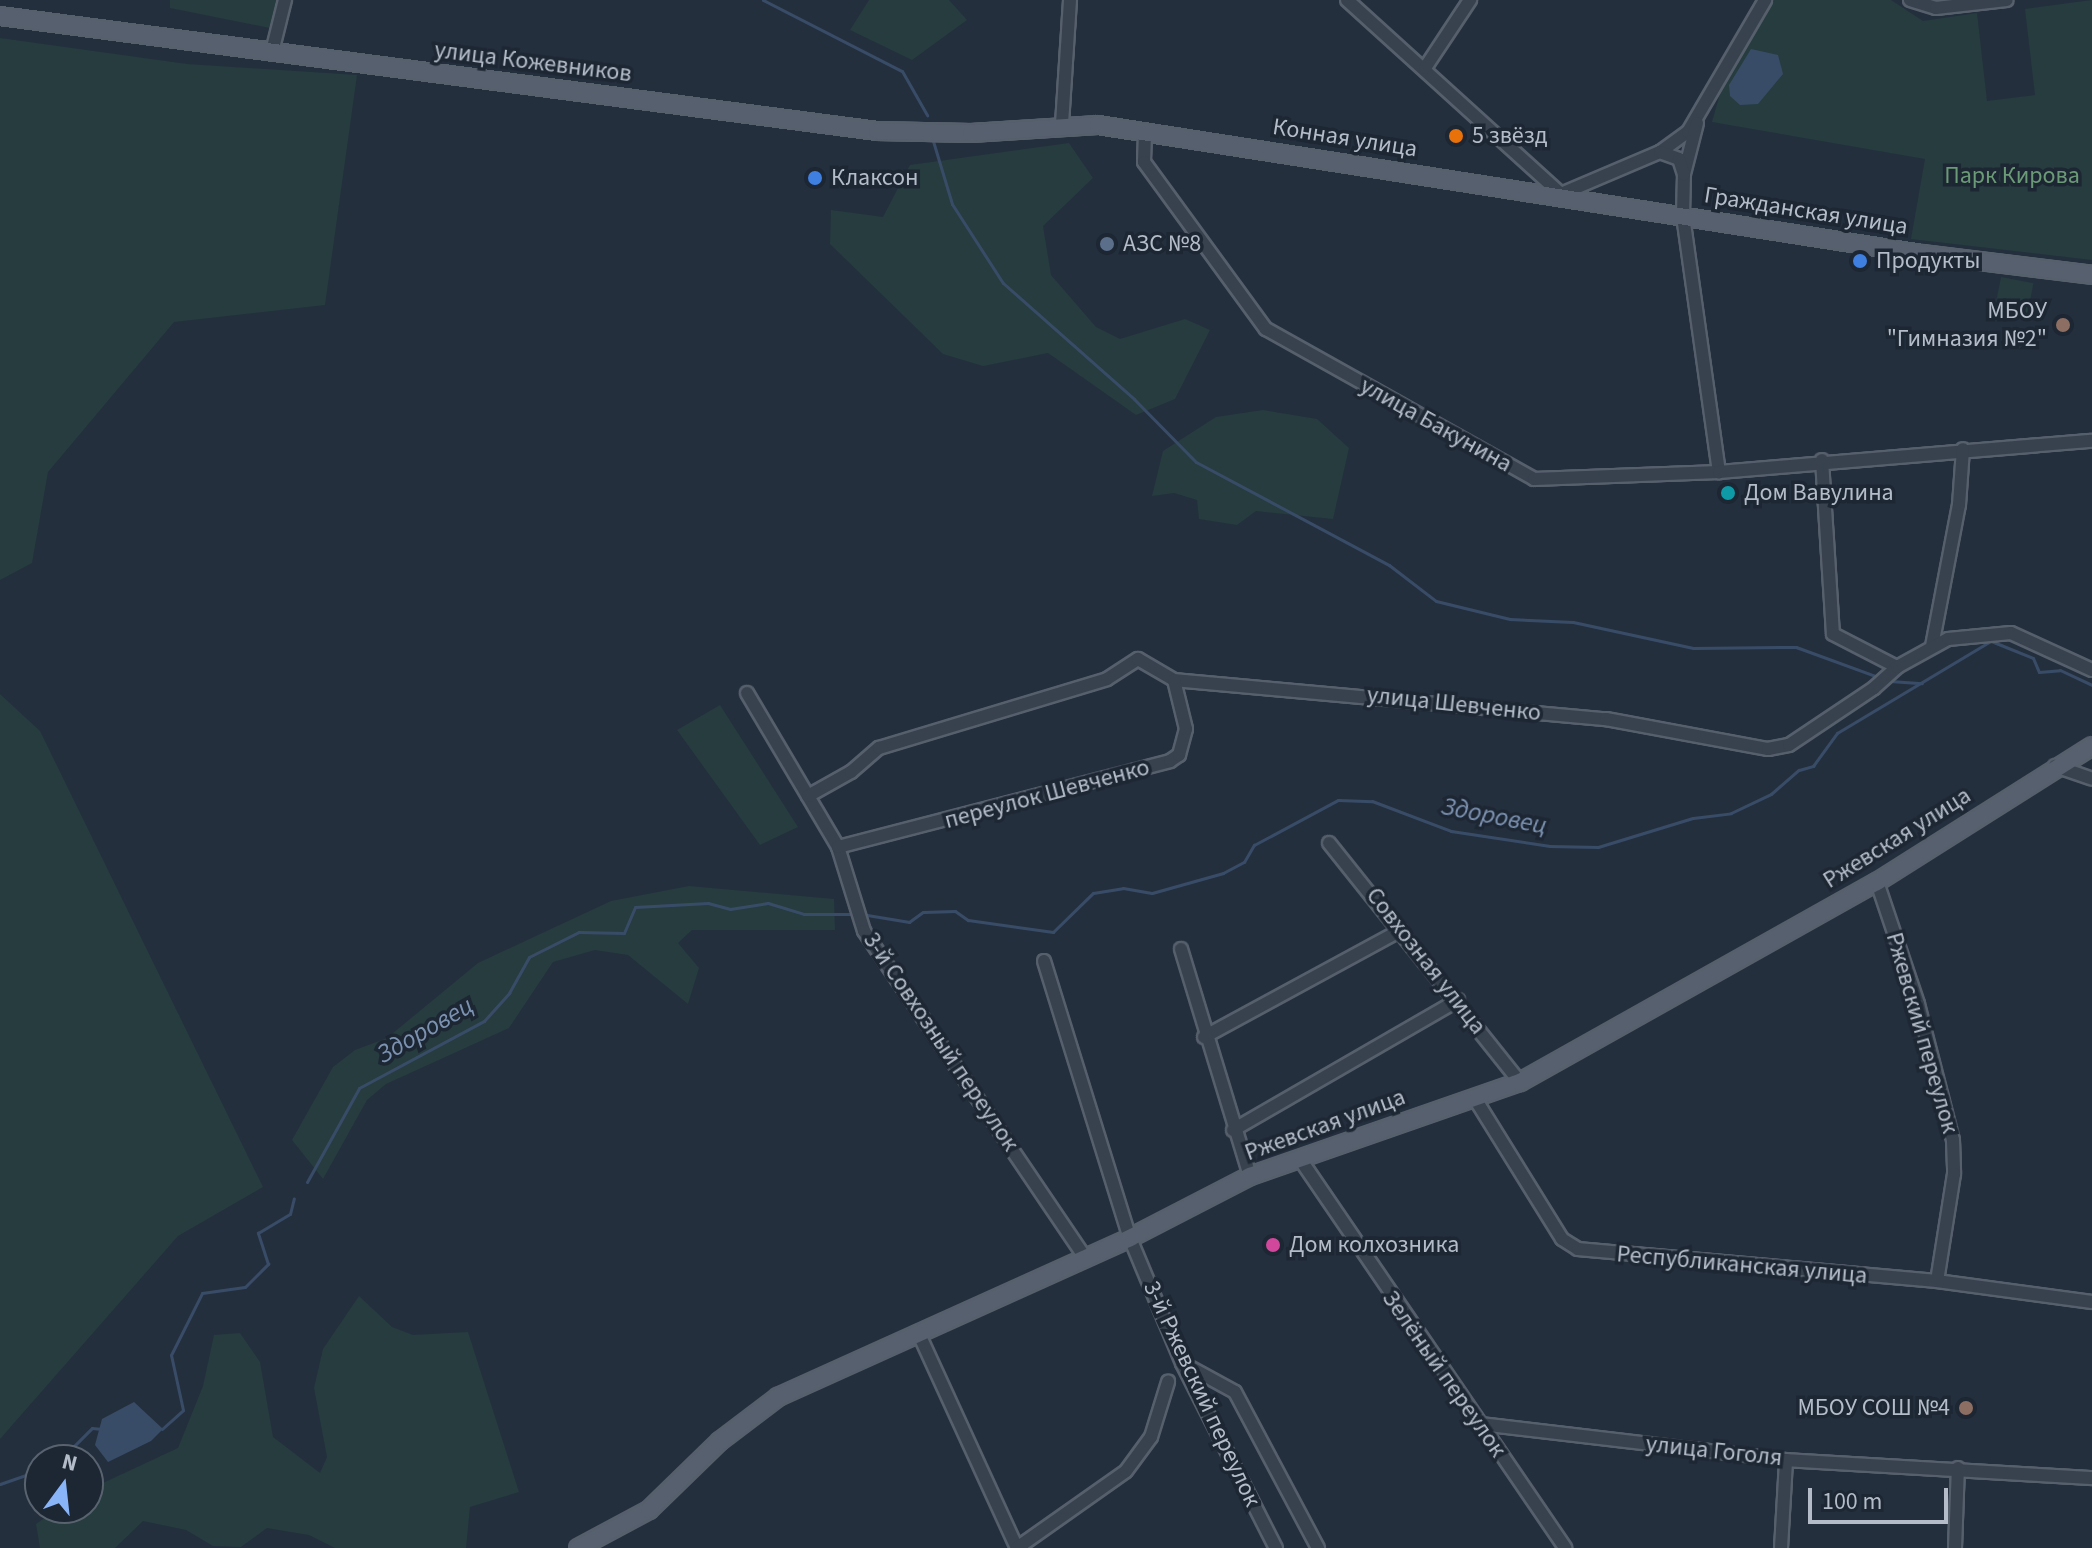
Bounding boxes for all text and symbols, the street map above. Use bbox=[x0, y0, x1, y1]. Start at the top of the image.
street label: улица Кожевников bbox=[433, 36, 633, 88]
street label: Конная улица bbox=[1271, 112, 1419, 164]
place label: 5 звёзд bbox=[1472, 122, 1548, 150]
marker: 5 звёзд bbox=[1447, 127, 1465, 145]
park label: Парк Кирова bbox=[1944, 162, 2080, 190]
place label: Клаксон bbox=[831, 164, 919, 192]
marker: Клаксон bbox=[806, 169, 824, 187]
street label: Гражданская улица bbox=[1702, 181, 1910, 241]
place label: АЗС №8 bbox=[1123, 230, 1201, 258]
marker: АЗС №8 bbox=[1098, 235, 1116, 253]
place label: Продукты bbox=[1876, 247, 1980, 275]
marker: Продукты bbox=[1851, 252, 1869, 270]
place label: МБОУ "Гимназия №2" bbox=[1887, 297, 2047, 353]
marker: МБОУ "Гимназия №2" bbox=[2054, 316, 2072, 334]
street label: улица Бакунина bbox=[1355, 371, 1517, 479]
place label: Дом Вавулина bbox=[1744, 479, 1894, 507]
marker: Дом Вавулина bbox=[1719, 484, 1737, 502]
street label: улица Шевченко bbox=[1366, 681, 1542, 727]
street label: переулок Шевченко bbox=[941, 753, 1153, 835]
street label: Ржевская улица bbox=[1818, 781, 1976, 895]
water label: Здоровец bbox=[1439, 791, 1549, 841]
street label: Совхозная улица bbox=[1360, 882, 1492, 1040]
street label: 3-й Совхозный переулок bbox=[857, 927, 1025, 1157]
street label: Ржевский переулок bbox=[1880, 929, 1964, 1137]
water label: Здоровец bbox=[371, 990, 479, 1070]
street label: Ржевская улица bbox=[1241, 1083, 1409, 1167]
place label: Дом колхозника bbox=[1289, 1231, 1459, 1259]
marker: Дом колхозника bbox=[1264, 1236, 1282, 1254]
street label: Республиканская улица bbox=[1616, 1240, 1868, 1290]
street label: 3-й Ржевский переулок bbox=[1137, 1277, 1267, 1511]
street label: Зелёный переулок bbox=[1376, 1285, 1512, 1463]
place label: МБОУ СОШ №4 bbox=[1797, 1394, 1950, 1422]
marker: МБОУ СОШ №4 bbox=[1957, 1399, 1975, 1417]
street label: улица Гоголя bbox=[1644, 1430, 1784, 1472]
north arrow bbox=[24, 1444, 104, 1524]
text: N bbox=[58, 1445, 81, 1480]
scale bar bbox=[1812, 1472, 1952, 1522]
text: 100 m bbox=[1822, 1484, 1882, 1519]

